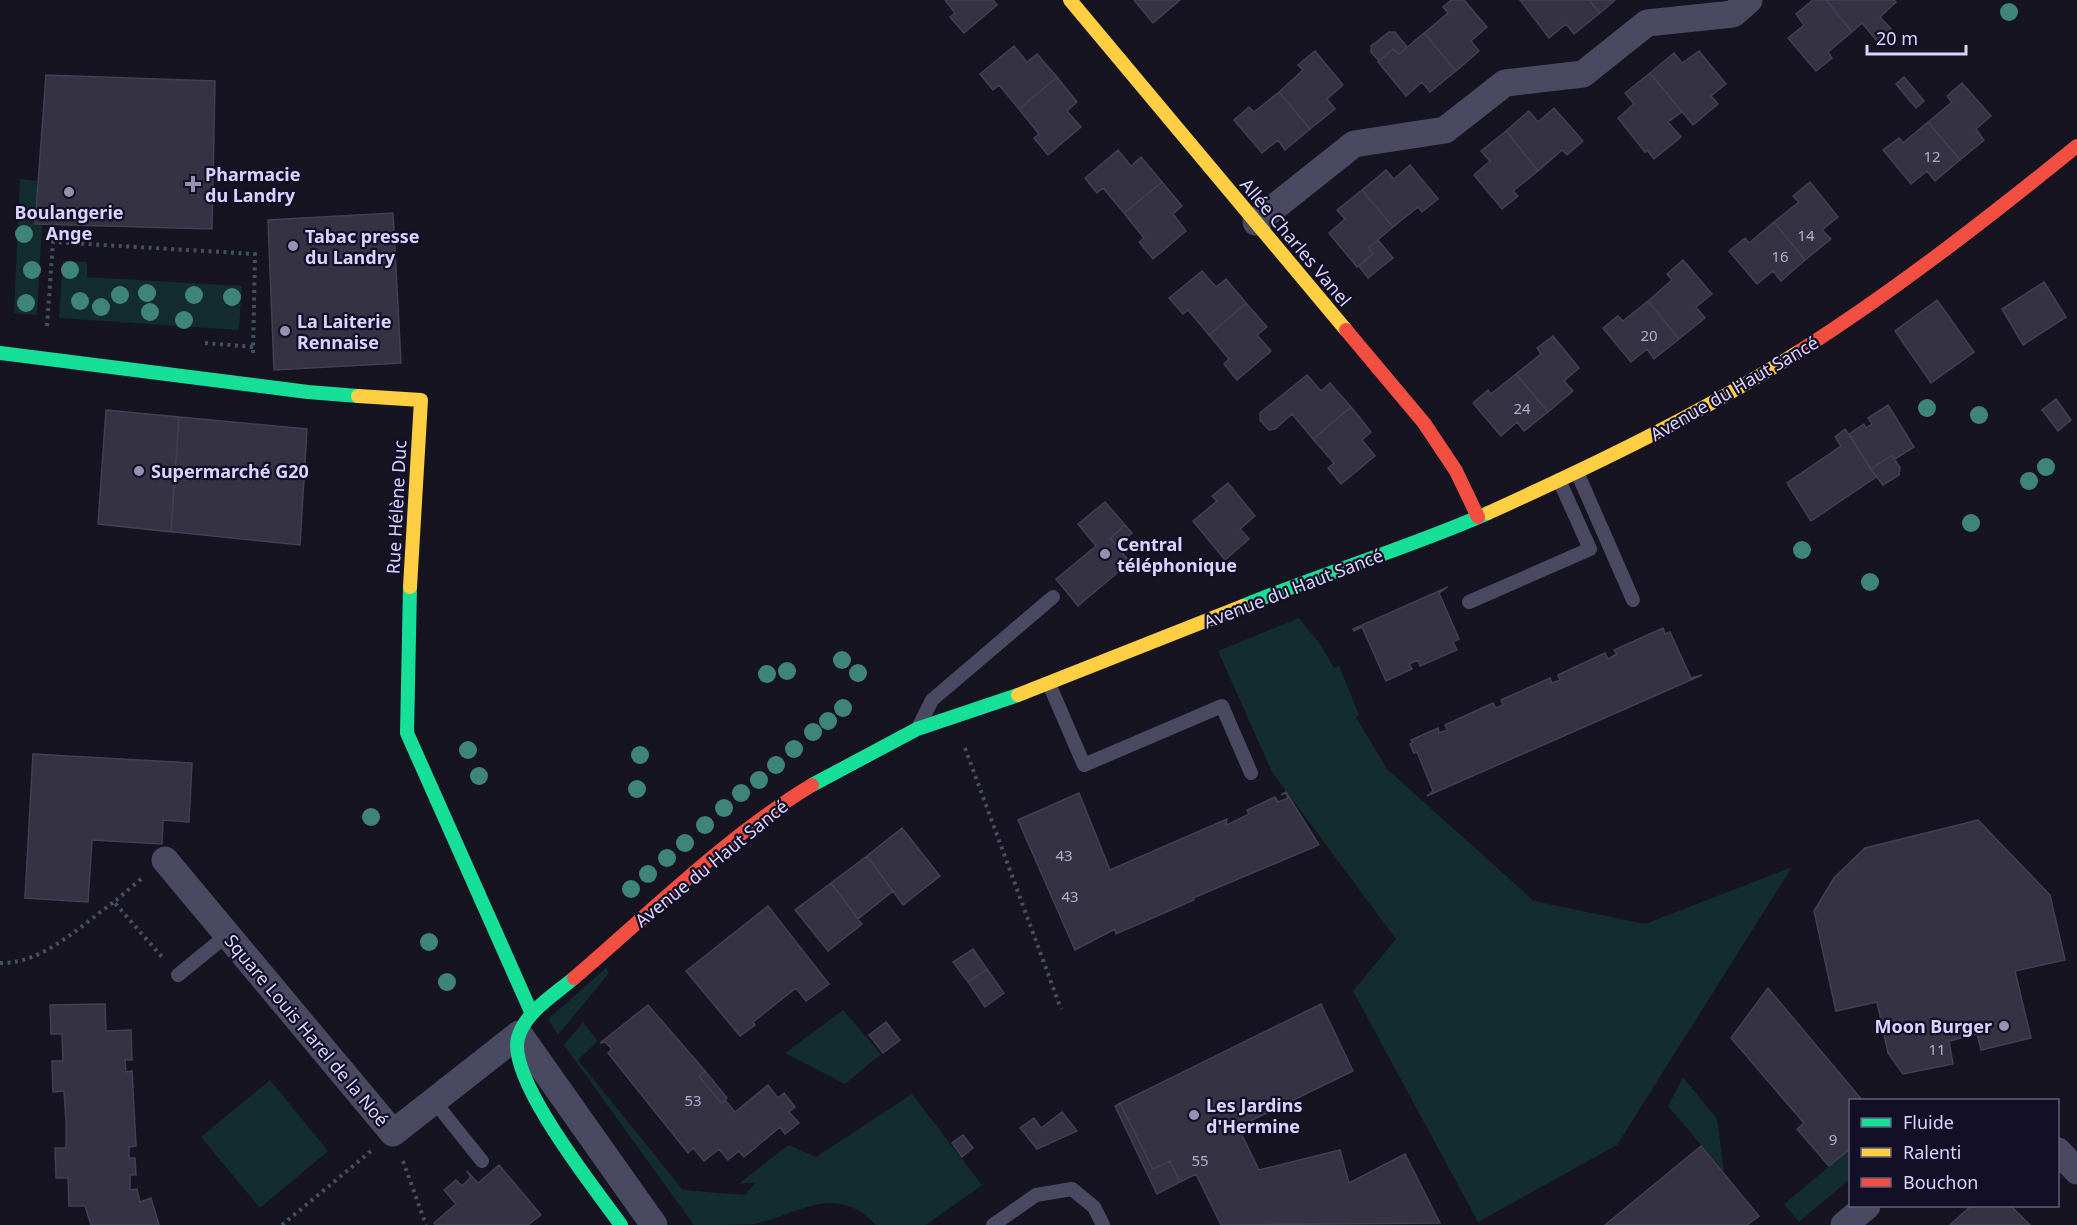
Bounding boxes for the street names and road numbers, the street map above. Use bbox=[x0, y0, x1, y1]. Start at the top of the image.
street label: Allée Charles Vanel bbox=[1235, 173, 1357, 311]
street label: Avenue du Haut Sancé bbox=[1646, 330, 1822, 446]
street label: Rue Hélène Duc bbox=[381, 439, 412, 575]
street label: Avenue du Haut Sancé bbox=[1200, 543, 1386, 633]
street label: Avenue du Haut Sancé bbox=[629, 794, 793, 932]
street label: Square Louis Harel de la Noé bbox=[220, 929, 394, 1131]

